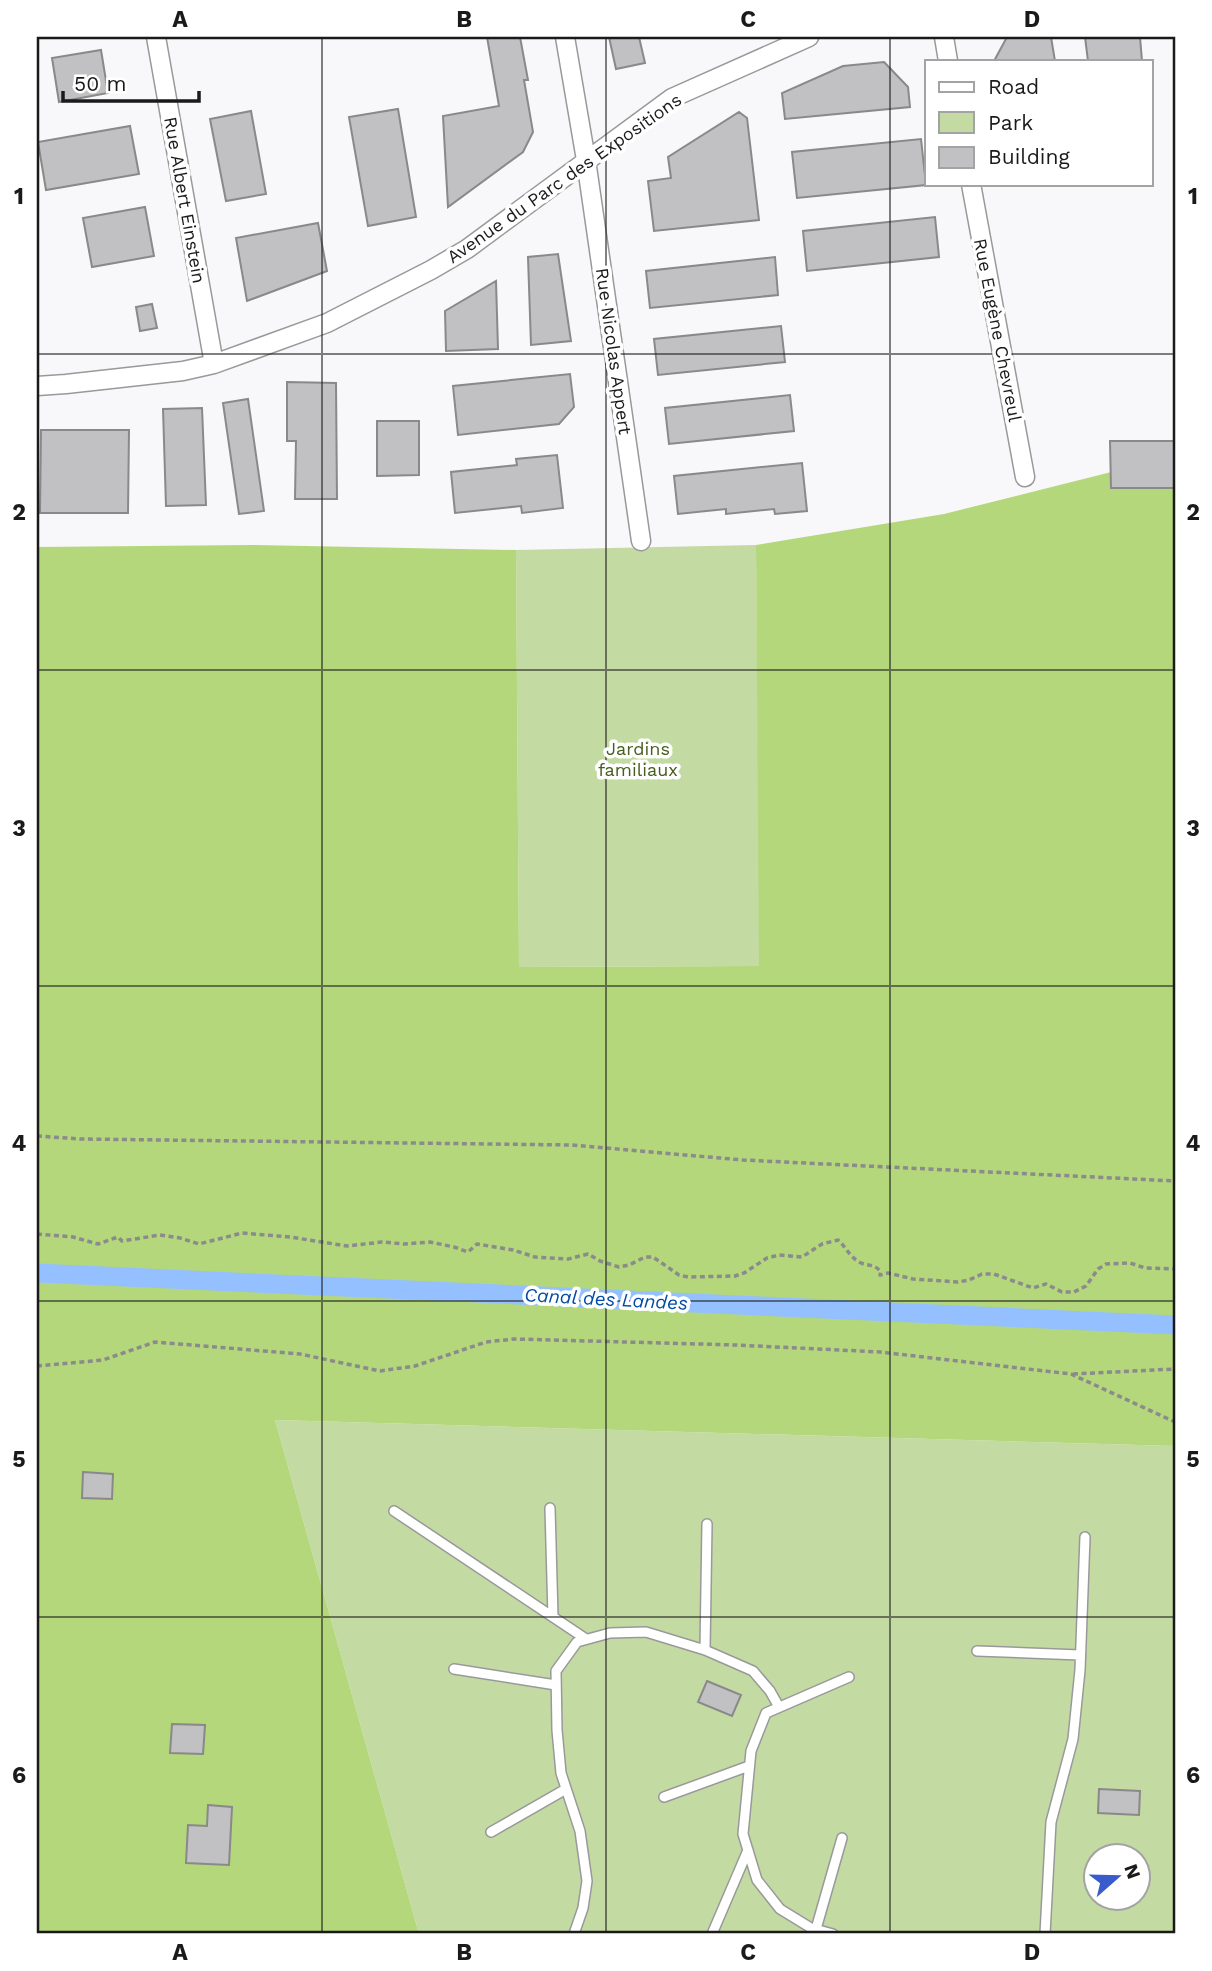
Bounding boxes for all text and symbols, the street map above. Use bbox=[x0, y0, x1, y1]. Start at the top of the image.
text: A bbox=[172, 6, 188, 33]
text: B bbox=[456, 6, 472, 33]
text: C bbox=[740, 6, 756, 33]
text: D bbox=[1024, 6, 1040, 33]
scale bar bbox=[63, 60, 200, 104]
legend bbox=[925, 60, 1152, 186]
text: 50 m bbox=[74, 71, 126, 96]
text: Road bbox=[988, 74, 1039, 99]
street label: Avenue du Parc des Expositions bbox=[443, 89, 685, 267]
text: Park bbox=[988, 110, 1033, 135]
street label: Rue Albert Einstein bbox=[160, 115, 210, 285]
text: Building bbox=[988, 144, 1070, 169]
text: 1 bbox=[14, 183, 24, 210]
text: 1 bbox=[1188, 183, 1198, 210]
street label: Rue Eugène Chevreul bbox=[970, 237, 1026, 424]
street label: Rue Nicolas Appert bbox=[592, 266, 636, 436]
text: 2 bbox=[12, 499, 26, 526]
text: 2 bbox=[1186, 499, 1200, 526]
park label: Jardins familiaux bbox=[598, 738, 678, 780]
text: 3 bbox=[12, 815, 26, 842]
text: 3 bbox=[1186, 815, 1200, 842]
text: 4 bbox=[12, 1130, 27, 1157]
text: 4 bbox=[1186, 1130, 1201, 1157]
water label: Canal des Landes bbox=[524, 1283, 689, 1315]
text: 5 bbox=[12, 1446, 26, 1473]
text: 5 bbox=[1186, 1446, 1200, 1473]
text: 6 bbox=[12, 1762, 26, 1789]
text: 6 bbox=[1186, 1762, 1200, 1789]
north arrow bbox=[1082, 1842, 1152, 1912]
text: N bbox=[1119, 1861, 1146, 1882]
text: A bbox=[172, 1939, 188, 1966]
text: B bbox=[456, 1939, 472, 1966]
text: C bbox=[740, 1939, 756, 1966]
text: D bbox=[1024, 1939, 1040, 1966]

